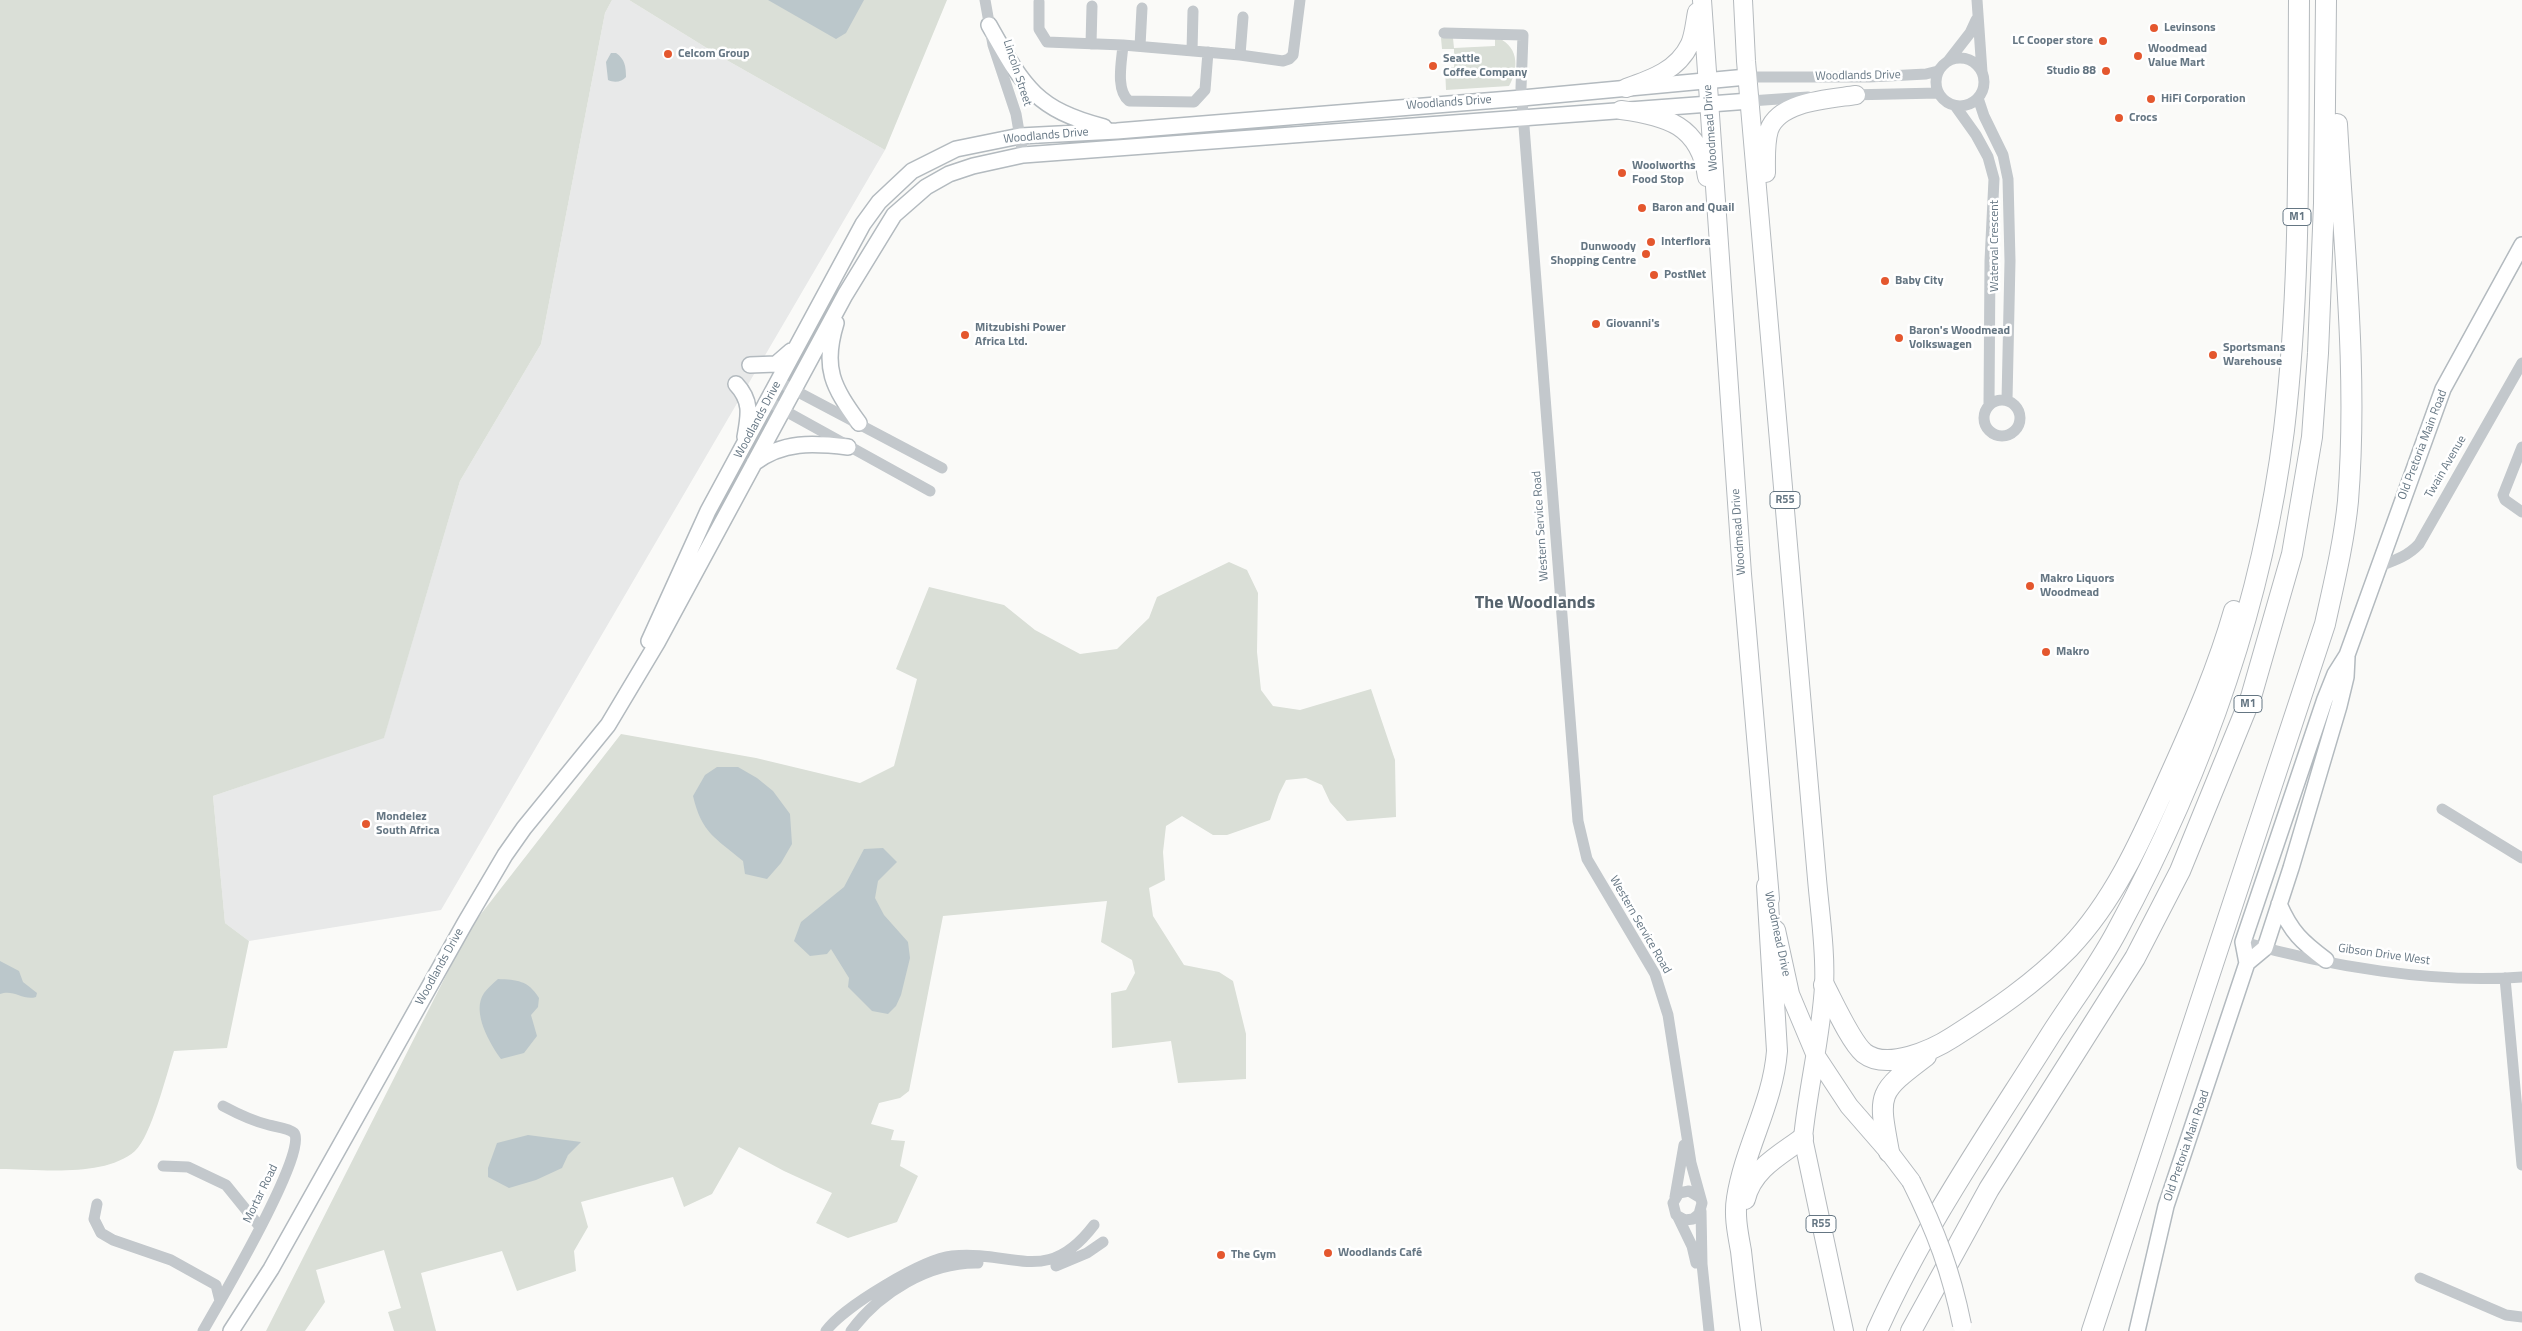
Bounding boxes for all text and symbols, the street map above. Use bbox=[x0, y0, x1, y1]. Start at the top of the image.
place label: Levinsons bbox=[2164, 21, 2216, 35]
marker: Levinsons bbox=[2148, 22, 2160, 34]
place label: LC Cooper store bbox=[2012, 34, 2093, 48]
marker: LC Cooper store bbox=[2097, 35, 2109, 47]
street label: Lincoln Street bbox=[999, 38, 1035, 108]
place label: Woodmead Value Mart bbox=[2148, 42, 2207, 70]
place label: Celcom Group bbox=[678, 47, 750, 61]
marker: Celcom Group bbox=[662, 48, 674, 60]
marker: Woodmead Value Mart bbox=[2132, 50, 2144, 62]
place label: Seattle Coffee Company bbox=[1443, 52, 1527, 80]
marker: Seattle Coffee Company bbox=[1427, 60, 1439, 72]
place label: Studio 88 bbox=[2046, 64, 2096, 78]
marker: Studio 88 bbox=[2100, 65, 2112, 77]
street label: Woodlands Drive bbox=[1815, 68, 1901, 84]
street label: Woodmead Drive bbox=[1701, 84, 1721, 172]
place label: HiFi Corporation bbox=[2161, 92, 2246, 106]
street label: Woodlands Drive bbox=[1406, 93, 1492, 113]
marker: HiFi Corporation bbox=[2145, 93, 2157, 105]
place label: Crocs bbox=[2129, 111, 2157, 125]
marker: Crocs bbox=[2113, 112, 2125, 124]
street label: Woodlands Drive bbox=[1003, 125, 1089, 147]
place label: Woolworths Food Stop bbox=[1632, 159, 1696, 187]
marker: Woolworths Food Stop bbox=[1616, 167, 1628, 179]
street label: Waterval Crescent bbox=[1988, 200, 2002, 292]
place label: Baron and Quail bbox=[1652, 201, 1734, 215]
marker: Baron and Quail bbox=[1636, 202, 1648, 214]
road number: M1 bbox=[2283, 208, 2311, 226]
place label: Interflora bbox=[1661, 235, 1711, 249]
marker: Interflora bbox=[1645, 236, 1657, 248]
place label: Dunwoody Shopping Centre bbox=[1550, 240, 1636, 268]
marker: Dunwoody Shopping Centre bbox=[1640, 248, 1652, 260]
place label: PostNet bbox=[1664, 268, 1706, 282]
marker: PostNet bbox=[1648, 269, 1660, 281]
place label: Baby City bbox=[1895, 274, 1943, 288]
marker: Baby City bbox=[1879, 275, 1891, 287]
place label: Giovanni's bbox=[1606, 317, 1660, 331]
marker: Giovanni's bbox=[1590, 318, 1602, 330]
place label: Mitzubishi Power Africa Ltd. bbox=[975, 321, 1066, 349]
place label: Baron's Woodmead Volkswagen bbox=[1909, 324, 2010, 352]
marker: Mitzubishi Power Africa Ltd. bbox=[959, 329, 971, 341]
marker: Baron's Woodmead Volkswagen bbox=[1893, 332, 1905, 344]
place label: Sportsmans Warehouse bbox=[2223, 341, 2285, 369]
marker: Sportsmans Warehouse bbox=[2207, 349, 2219, 361]
street label: Woodlands Drive bbox=[732, 379, 784, 461]
street label: Old Pretoria Main Road bbox=[2395, 388, 2451, 502]
street label: Twain Avenue bbox=[2422, 433, 2470, 501]
street label: Western Service Road bbox=[1530, 470, 1552, 582]
street label: Woodmead Drive bbox=[1729, 488, 1749, 576]
road number: R55 bbox=[1770, 492, 1800, 508]
place label: Makro Liquors Woodmead bbox=[2040, 572, 2115, 600]
marker: Makro Liquors Woodmead bbox=[2024, 580, 2036, 592]
district label: The Woodlands bbox=[1475, 593, 1595, 615]
place label: Makro bbox=[2056, 645, 2089, 659]
marker: Makro bbox=[2040, 646, 2052, 658]
road number: M1 bbox=[2234, 696, 2262, 712]
place label: Mondelez South Africa bbox=[376, 810, 440, 838]
marker: Mondelez South Africa bbox=[360, 818, 372, 830]
street label: Western Service Road bbox=[1606, 874, 1674, 976]
street label: Woodmead Drive bbox=[1761, 890, 1793, 978]
street label: Woodlands Drive bbox=[413, 926, 467, 1008]
street label: Gibson Drive West bbox=[2337, 941, 2431, 969]
street label: Old Pretoria Main Road bbox=[2161, 1089, 2213, 1203]
street label: Mortar Road bbox=[241, 1162, 281, 1226]
road number: R55 bbox=[1806, 1216, 1836, 1232]
place label: Woodlands Café bbox=[1338, 1246, 1422, 1260]
marker: Woodlands Café bbox=[1322, 1247, 1334, 1259]
place label: The Gym bbox=[1231, 1248, 1276, 1262]
marker: The Gym bbox=[1215, 1249, 1227, 1261]

